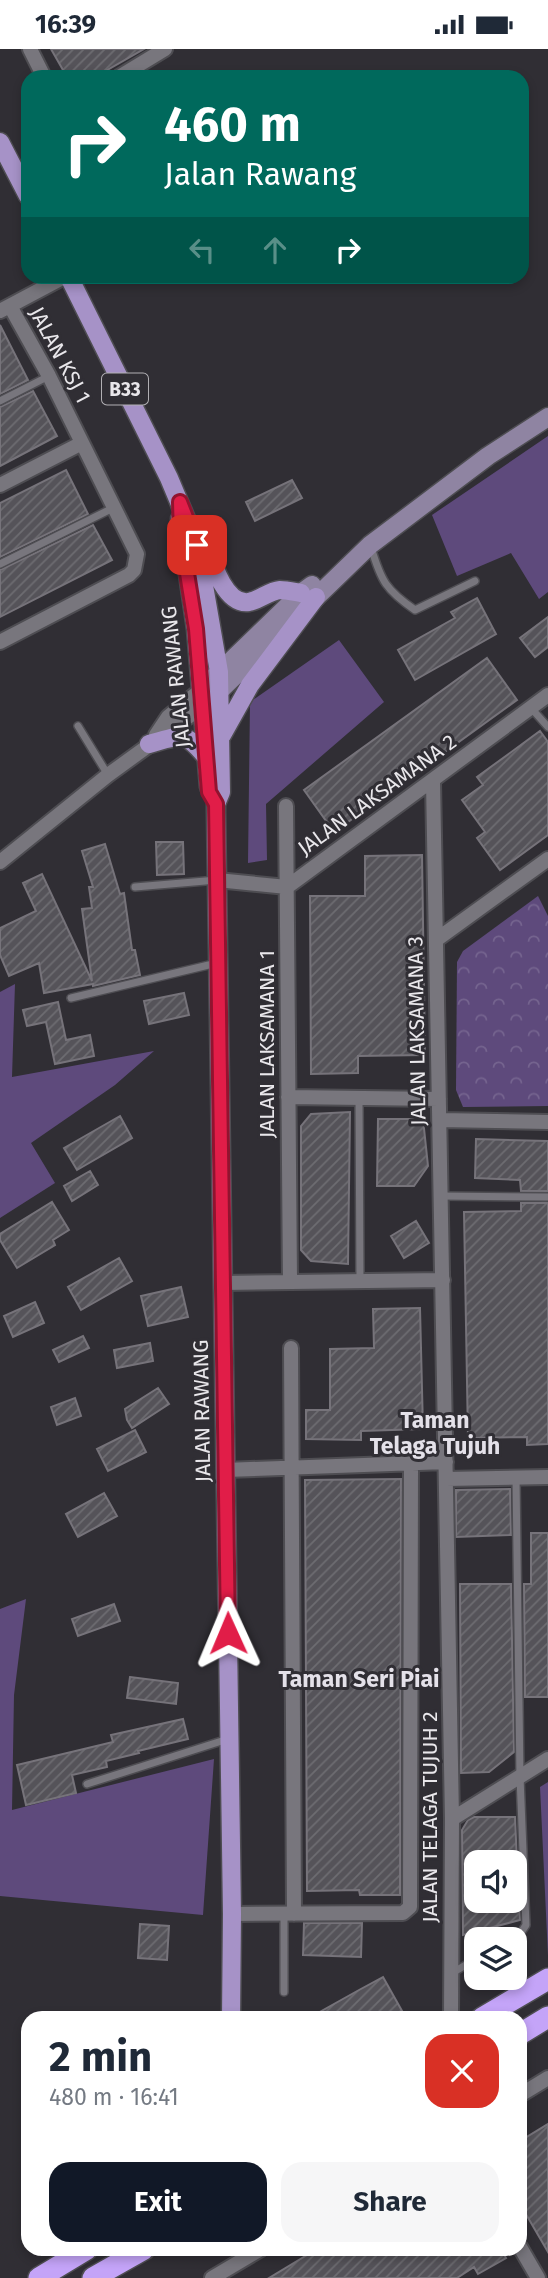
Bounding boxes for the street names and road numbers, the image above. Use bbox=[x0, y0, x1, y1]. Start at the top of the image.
street label: JALAN KSJ 1 bbox=[24, 302, 96, 408]
road number: B33 bbox=[102, 373, 148, 405]
street label: JALAN RAWANG bbox=[156, 605, 196, 749]
street label: JALAN LAKSAMANA 2 bbox=[293, 729, 461, 861]
street label: JALAN LAKSAMANA 3 bbox=[402, 936, 432, 1126]
street label: JALAN LAKSAMANA 1 bbox=[254, 950, 280, 1138]
street label: JALAN RAWANG bbox=[188, 1340, 216, 1482]
street label: JALAN TELAGA TUJUH 2 bbox=[417, 1711, 443, 1923]

